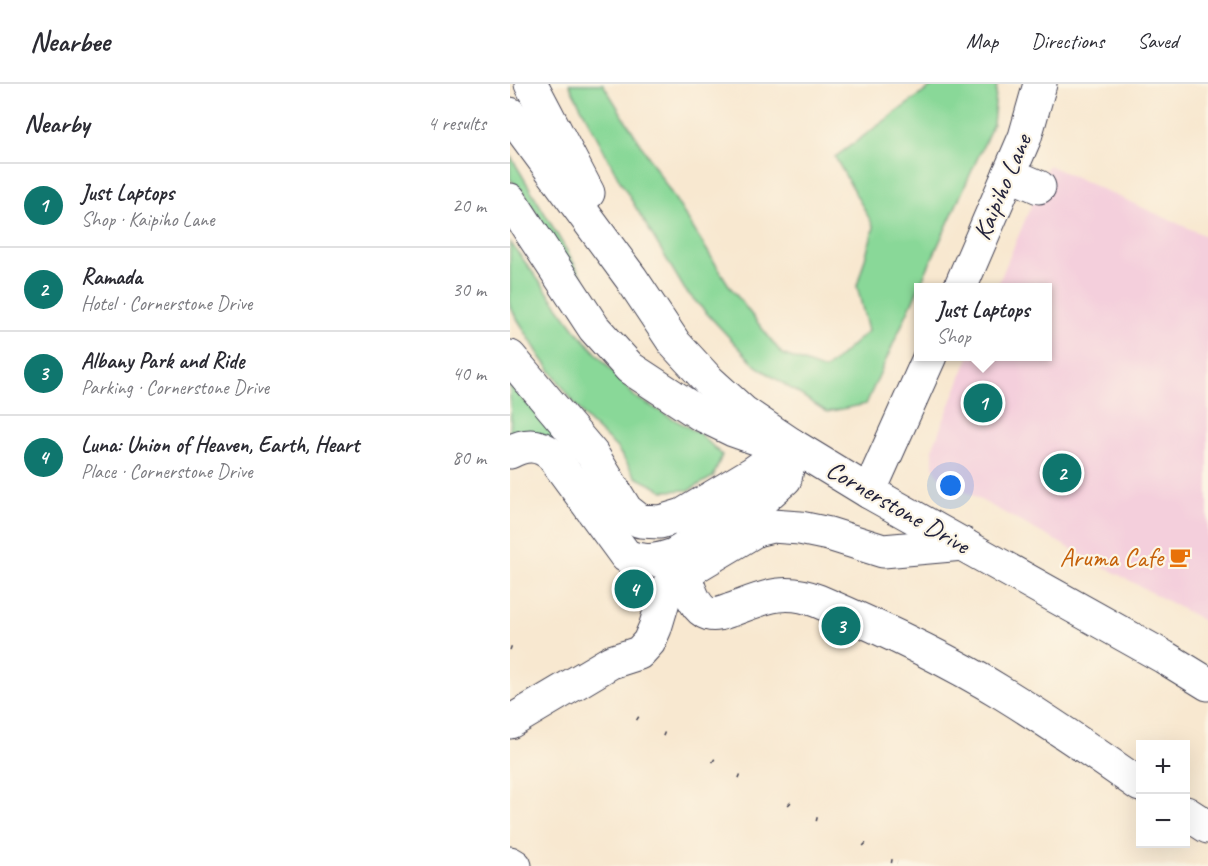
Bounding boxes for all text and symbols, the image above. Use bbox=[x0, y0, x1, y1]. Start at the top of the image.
text: Nearbee bbox=[30, 24, 110, 59]
text: Map bbox=[966, 28, 998, 54]
text: Directions bbox=[1031, 28, 1104, 54]
text: Saved bbox=[1137, 28, 1178, 54]
text: Nearby bbox=[24, 107, 89, 140]
text: 4 results bbox=[427, 111, 486, 136]
street label: Kaipiho Lane bbox=[965, 128, 1040, 245]
text: Just Laptops bbox=[81, 179, 174, 207]
text: 1 bbox=[39, 193, 48, 218]
text: 20 m bbox=[452, 193, 486, 218]
text: Shop · Kaipiho Lane bbox=[81, 207, 214, 232]
text: Ramada bbox=[81, 263, 142, 291]
text: 2 bbox=[39, 277, 48, 302]
text: 30 m bbox=[452, 277, 486, 302]
popup bbox=[914, 283, 1052, 361]
text: Hotel · Cornerstone Drive bbox=[81, 291, 252, 316]
text: Just Laptops bbox=[937, 296, 1029, 324]
text: Shop bbox=[937, 324, 971, 349]
text: Albany Park and Ride bbox=[81, 347, 244, 375]
text: 3 bbox=[39, 361, 48, 386]
text: 40 m bbox=[452, 361, 486, 386]
text: Parking · Cornerstone Drive bbox=[81, 375, 269, 400]
pin: 1 bbox=[964, 380, 1002, 426]
text: Luna: Union of Heaven, Earth, Heart bbox=[81, 431, 359, 459]
text: 4 bbox=[39, 445, 48, 470]
text: 80 m bbox=[452, 445, 486, 470]
pin: 2 bbox=[1042, 450, 1082, 496]
street label: Cornerstone Drive bbox=[820, 453, 977, 562]
text: Place · Cornerstone Drive bbox=[81, 459, 253, 484]
your location bbox=[936, 471, 965, 500]
place label: Aruma Cafe bbox=[1060, 541, 1166, 574]
cafe icon: Aruma Cafe bbox=[1168, 545, 1192, 569]
pin: 4 bbox=[614, 566, 654, 612]
pin: 3 bbox=[822, 604, 860, 648]
map controls bbox=[1136, 740, 1190, 848]
button: + bbox=[1136, 740, 1190, 794]
button: − bbox=[1136, 794, 1190, 848]

